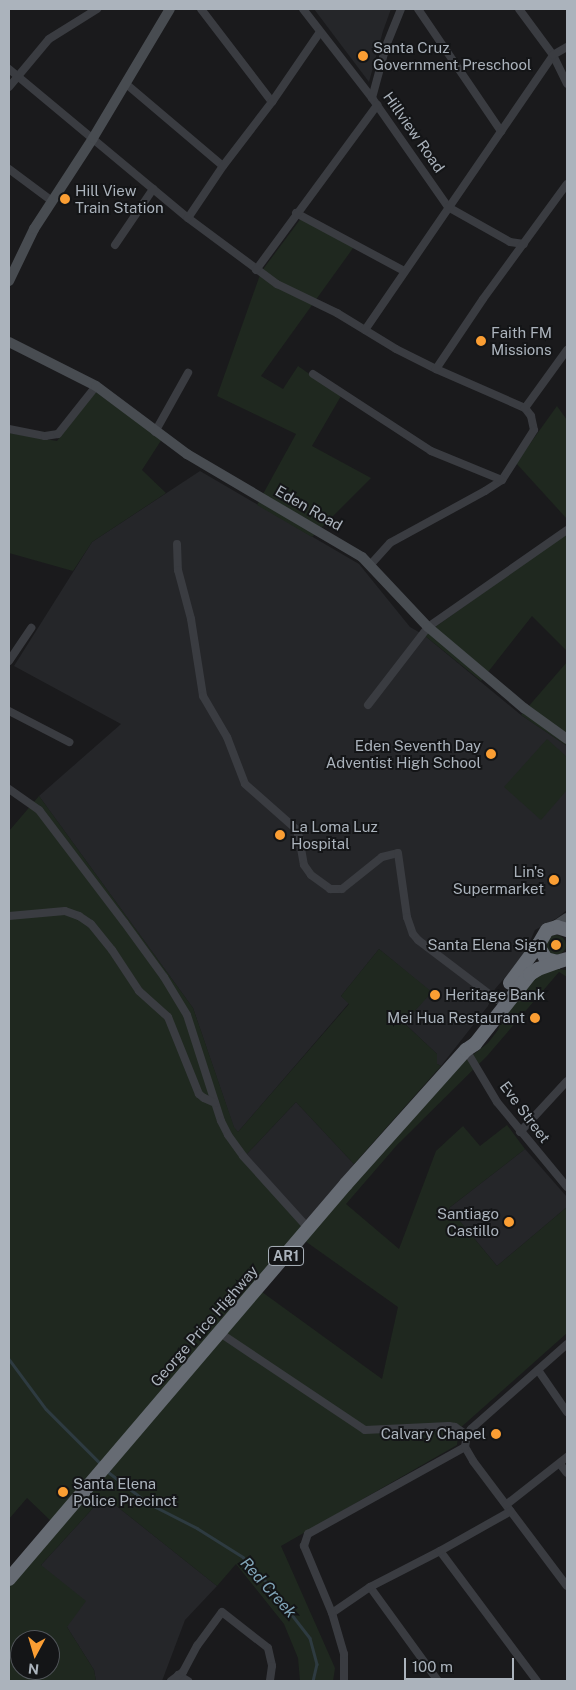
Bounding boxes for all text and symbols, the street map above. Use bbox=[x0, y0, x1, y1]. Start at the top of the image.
place label: Santa Cruz Government Preschool bbox=[373, 38, 532, 73]
marker: Santa Cruz Government Preschool bbox=[357, 50, 369, 62]
street label: Hillview Road bbox=[380, 88, 448, 176]
place label: Hill View Train Station bbox=[75, 181, 164, 216]
marker: Hill View Train Station bbox=[59, 193, 71, 205]
place label: Faith FM Missions bbox=[491, 323, 552, 358]
marker: Faith FM Missions bbox=[475, 335, 487, 347]
street label: Eden Road bbox=[272, 482, 346, 534]
place label: Eden Seventh Day Adventist High School bbox=[326, 736, 481, 771]
marker: Eden Seventh Day Adventist High School bbox=[485, 748, 497, 760]
place label: La Loma Luz Hospital bbox=[291, 817, 378, 852]
marker: La Loma Luz Hospital bbox=[273, 828, 287, 842]
place label: Lin's Supermarket bbox=[453, 862, 544, 897]
marker: Lin's Supermarket bbox=[548, 874, 560, 886]
place label: Santa Elena Sign bbox=[428, 936, 546, 954]
marker: Santa Elena Sign bbox=[550, 939, 562, 951]
place label: Heritage Bank bbox=[445, 986, 545, 1004]
marker: Heritage Bank bbox=[429, 989, 441, 1001]
place label: Mei Hua Restaurant bbox=[387, 1009, 525, 1027]
marker: Mei Hua Restaurant bbox=[529, 1012, 541, 1024]
street label: Eve Street bbox=[496, 1078, 554, 1146]
place label: Santiago Castillo bbox=[437, 1204, 499, 1239]
marker: Santiago Castillo bbox=[503, 1216, 515, 1228]
road number: AR1 bbox=[267, 1244, 305, 1268]
street label: George Price Highway bbox=[146, 1262, 262, 1390]
place label: Calvary Chapel bbox=[381, 1425, 486, 1443]
marker: Calvary Chapel bbox=[490, 1428, 502, 1440]
place label: Santa Elena Police Precinct bbox=[73, 1474, 177, 1509]
marker: Santa Elena Police Precinct bbox=[57, 1486, 69, 1498]
water label: Red Creek bbox=[236, 1554, 300, 1622]
north arrow bbox=[10, 1630, 60, 1680]
scale bar bbox=[406, 1648, 516, 1680]
text: 100 m bbox=[412, 1658, 453, 1675]
text: N bbox=[27, 1660, 40, 1677]

